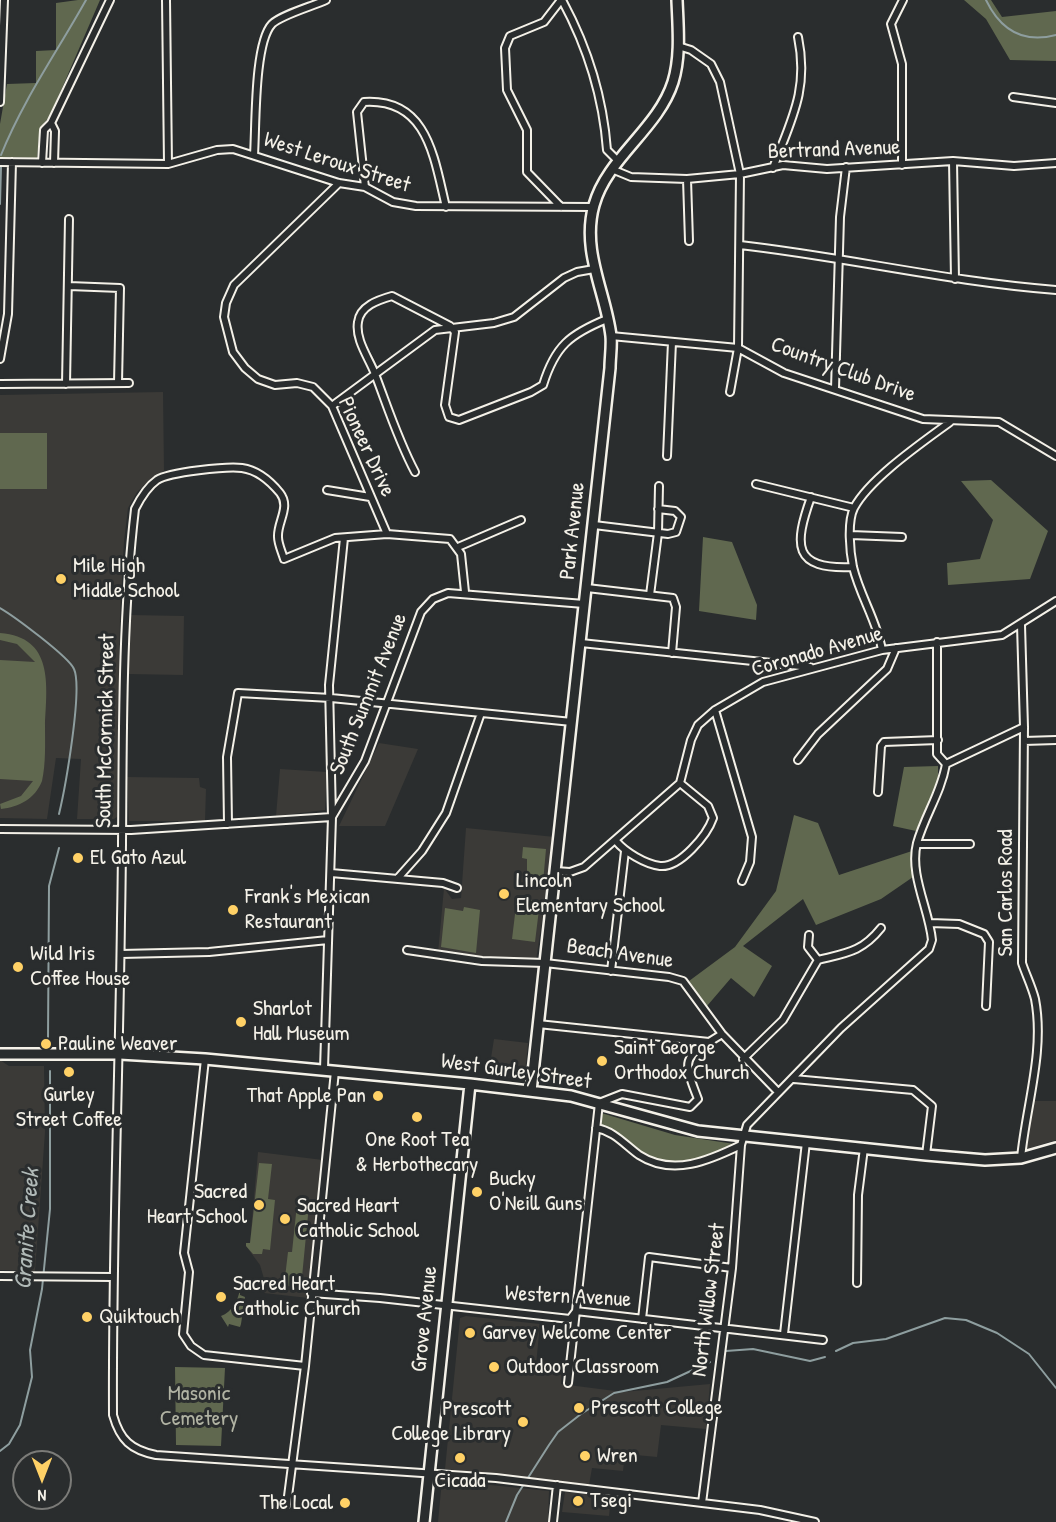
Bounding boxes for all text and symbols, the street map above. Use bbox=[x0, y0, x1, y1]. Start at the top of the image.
street label: West Leroux Street bbox=[260, 127, 414, 199]
street label: Bertrand Avenue bbox=[767, 134, 901, 166]
street label: Country Club Drive bbox=[767, 332, 919, 408]
street label: Pioneer Drive bbox=[331, 393, 401, 501]
street label: Park Avenue bbox=[555, 481, 591, 581]
place label: Mile High Middle School bbox=[73, 553, 179, 604]
marker: Mile High Middle School bbox=[54, 572, 68, 586]
street label: South Summit Avenue bbox=[325, 609, 413, 779]
street label: Coronado Avenue bbox=[748, 621, 886, 683]
street label: South McCormick Street bbox=[91, 634, 121, 828]
street label: San Carlos Road bbox=[993, 829, 1019, 957]
place label: El Gato Azul bbox=[90, 845, 186, 871]
marker: El Gato Azul bbox=[71, 851, 85, 865]
place label: Lincoln Elementary School bbox=[516, 868, 664, 920]
place label: Frank's Mexican Restaurant bbox=[245, 884, 370, 936]
marker: Lincoln Elementary School bbox=[497, 887, 511, 901]
marker: Frank's Mexican Restaurant bbox=[226, 903, 240, 917]
street label: Beach Avenue bbox=[565, 933, 675, 975]
place label: Wild Iris Coffee House bbox=[30, 941, 130, 992]
marker: Wild Iris Coffee House bbox=[11, 960, 25, 974]
place label: Sharlot Hall Museum bbox=[253, 996, 349, 1048]
marker: Sharlot Hall Museum bbox=[234, 1015, 248, 1029]
place label: Pauline Weaver bbox=[58, 1031, 178, 1057]
place label: Saint George Orthodox Church bbox=[614, 1035, 749, 1086]
marker: Pauline Weaver bbox=[39, 1037, 53, 1051]
street label: West Gurley Street bbox=[439, 1048, 593, 1096]
marker: Saint George Orthodox Church bbox=[595, 1054, 609, 1068]
marker: Gurley Street Coffee bbox=[62, 1065, 76, 1079]
place label: Gurley Street Coffee bbox=[16, 1082, 122, 1134]
place label: That Apple Pan bbox=[247, 1083, 366, 1109]
marker: That Apple Pan bbox=[371, 1089, 385, 1103]
marker: One Root Tea & Herbothecary bbox=[410, 1110, 424, 1124]
place label: One Root Tea & Herbothecary bbox=[356, 1127, 478, 1178]
place label: Bucky O'Neill Guns bbox=[489, 1166, 583, 1218]
water label: Granite Creek bbox=[9, 1168, 47, 1290]
place label: Sacred Heart School bbox=[147, 1179, 247, 1230]
marker: Bucky O'Neill Guns bbox=[470, 1185, 484, 1199]
place label: Sacred Heart Catholic School bbox=[297, 1193, 419, 1244]
marker: Sacred Heart School bbox=[252, 1198, 266, 1212]
marker: Sacred Heart Catholic School bbox=[278, 1212, 292, 1226]
street label: North Willow Street bbox=[687, 1222, 731, 1378]
street label: Grove Avenue bbox=[406, 1265, 444, 1373]
place label: Sacred Heart Catholic Church bbox=[233, 1271, 360, 1322]
street label: Western Avenue bbox=[504, 1281, 632, 1313]
marker: Sacred Heart Catholic Church bbox=[214, 1290, 228, 1304]
place label: Quiktouch bbox=[99, 1304, 179, 1330]
marker: Quiktouch bbox=[80, 1310, 94, 1324]
place label: Garvey Welcome Center bbox=[482, 1320, 671, 1346]
marker: Garvey Welcome Center bbox=[463, 1326, 477, 1340]
place label: Outdoor Classroom bbox=[506, 1354, 659, 1380]
marker: Outdoor Classroom bbox=[487, 1360, 501, 1374]
park label: Masonic Cemetery bbox=[160, 1381, 238, 1432]
place label: Prescott College bbox=[591, 1395, 723, 1421]
place label: Prescott College Library bbox=[391, 1396, 511, 1448]
marker: Prescott College bbox=[572, 1401, 586, 1415]
marker: Prescott College Library bbox=[516, 1415, 530, 1429]
place label: Wren bbox=[597, 1443, 638, 1469]
marker: Wren bbox=[578, 1449, 592, 1463]
north arrow bbox=[12, 1450, 72, 1510]
marker: Cicada bbox=[453, 1451, 467, 1465]
place label: Cicada bbox=[434, 1468, 486, 1494]
text: N bbox=[38, 1485, 46, 1507]
place label: Tsegi bbox=[590, 1488, 632, 1514]
place label: The Local bbox=[260, 1490, 333, 1516]
marker: Tsegi bbox=[571, 1494, 585, 1508]
marker: The Local bbox=[338, 1496, 352, 1510]

